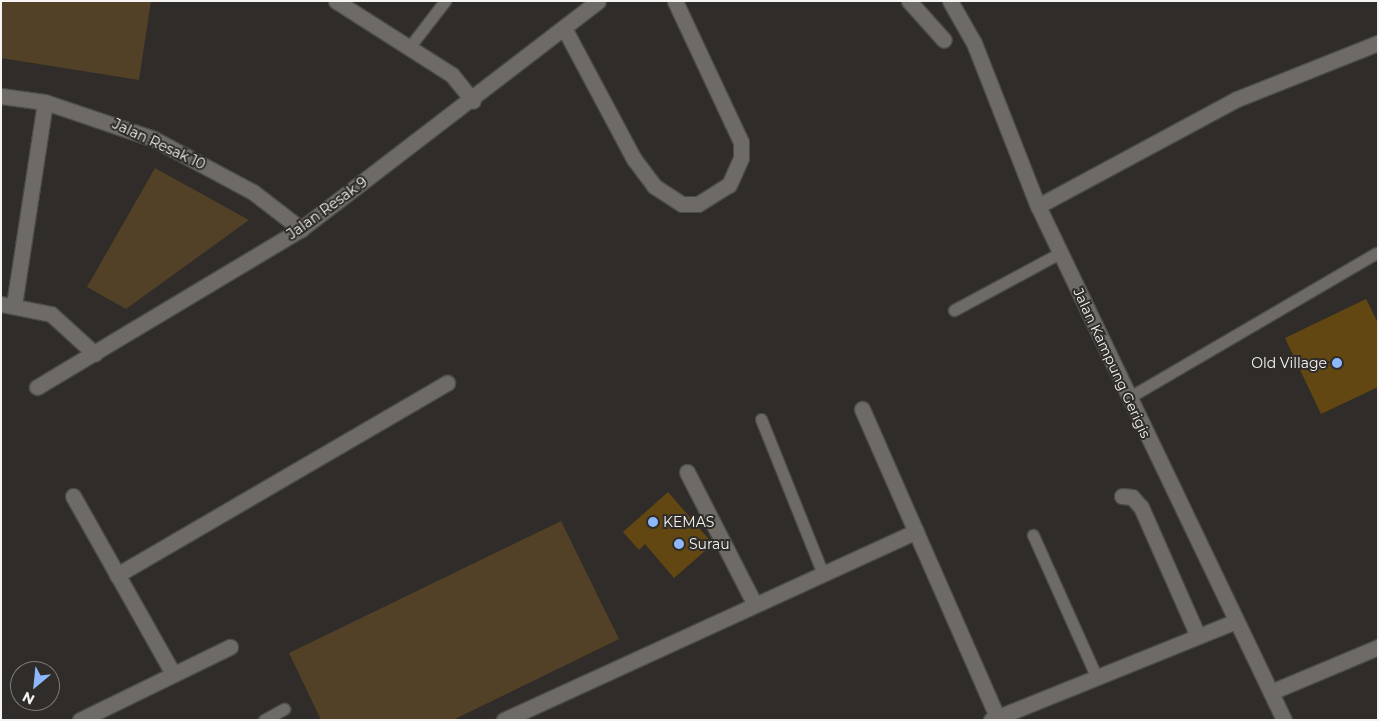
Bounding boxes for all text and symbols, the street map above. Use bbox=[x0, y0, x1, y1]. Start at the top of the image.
street label: Jalan Resak 10 bbox=[110, 115, 208, 173]
street label: Jalan Resak 9 bbox=[284, 173, 370, 243]
street label: Jalan Kampung Gerigis bbox=[1070, 285, 1154, 441]
place label: Old Village bbox=[1251, 355, 1327, 371]
marker: Old Village bbox=[1331, 357, 1343, 369]
place label: KEMAS bbox=[663, 514, 714, 530]
marker: KEMAS bbox=[647, 516, 659, 528]
place label: Surau bbox=[689, 536, 730, 552]
marker: Surau bbox=[673, 538, 685, 550]
north arrow bbox=[10, 661, 60, 711]
text: N bbox=[19, 688, 38, 709]

